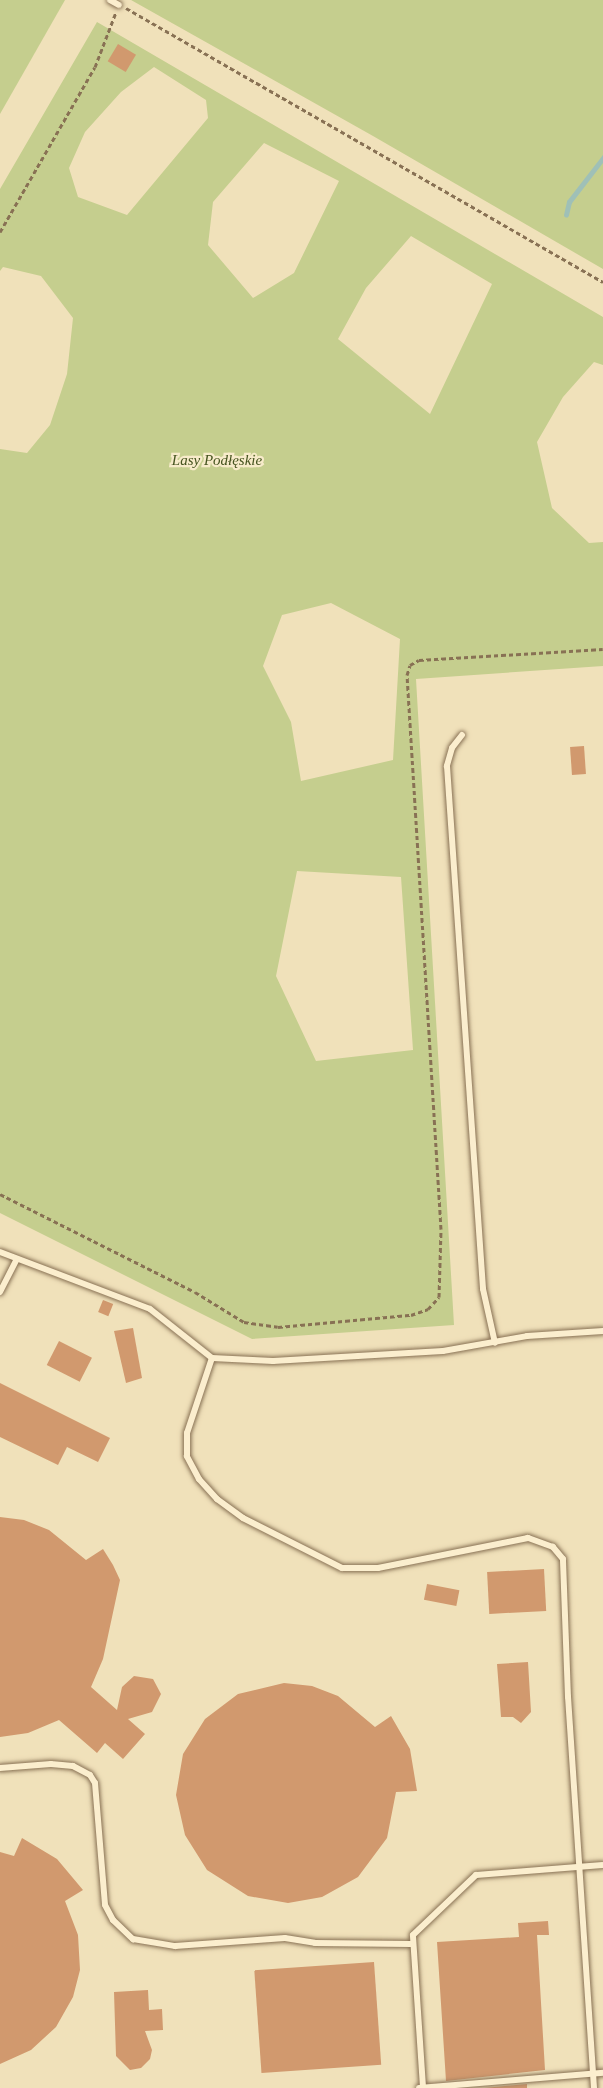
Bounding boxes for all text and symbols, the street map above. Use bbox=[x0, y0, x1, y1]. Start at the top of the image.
park label: Lasy Podłęskie bbox=[172, 452, 262, 470]

